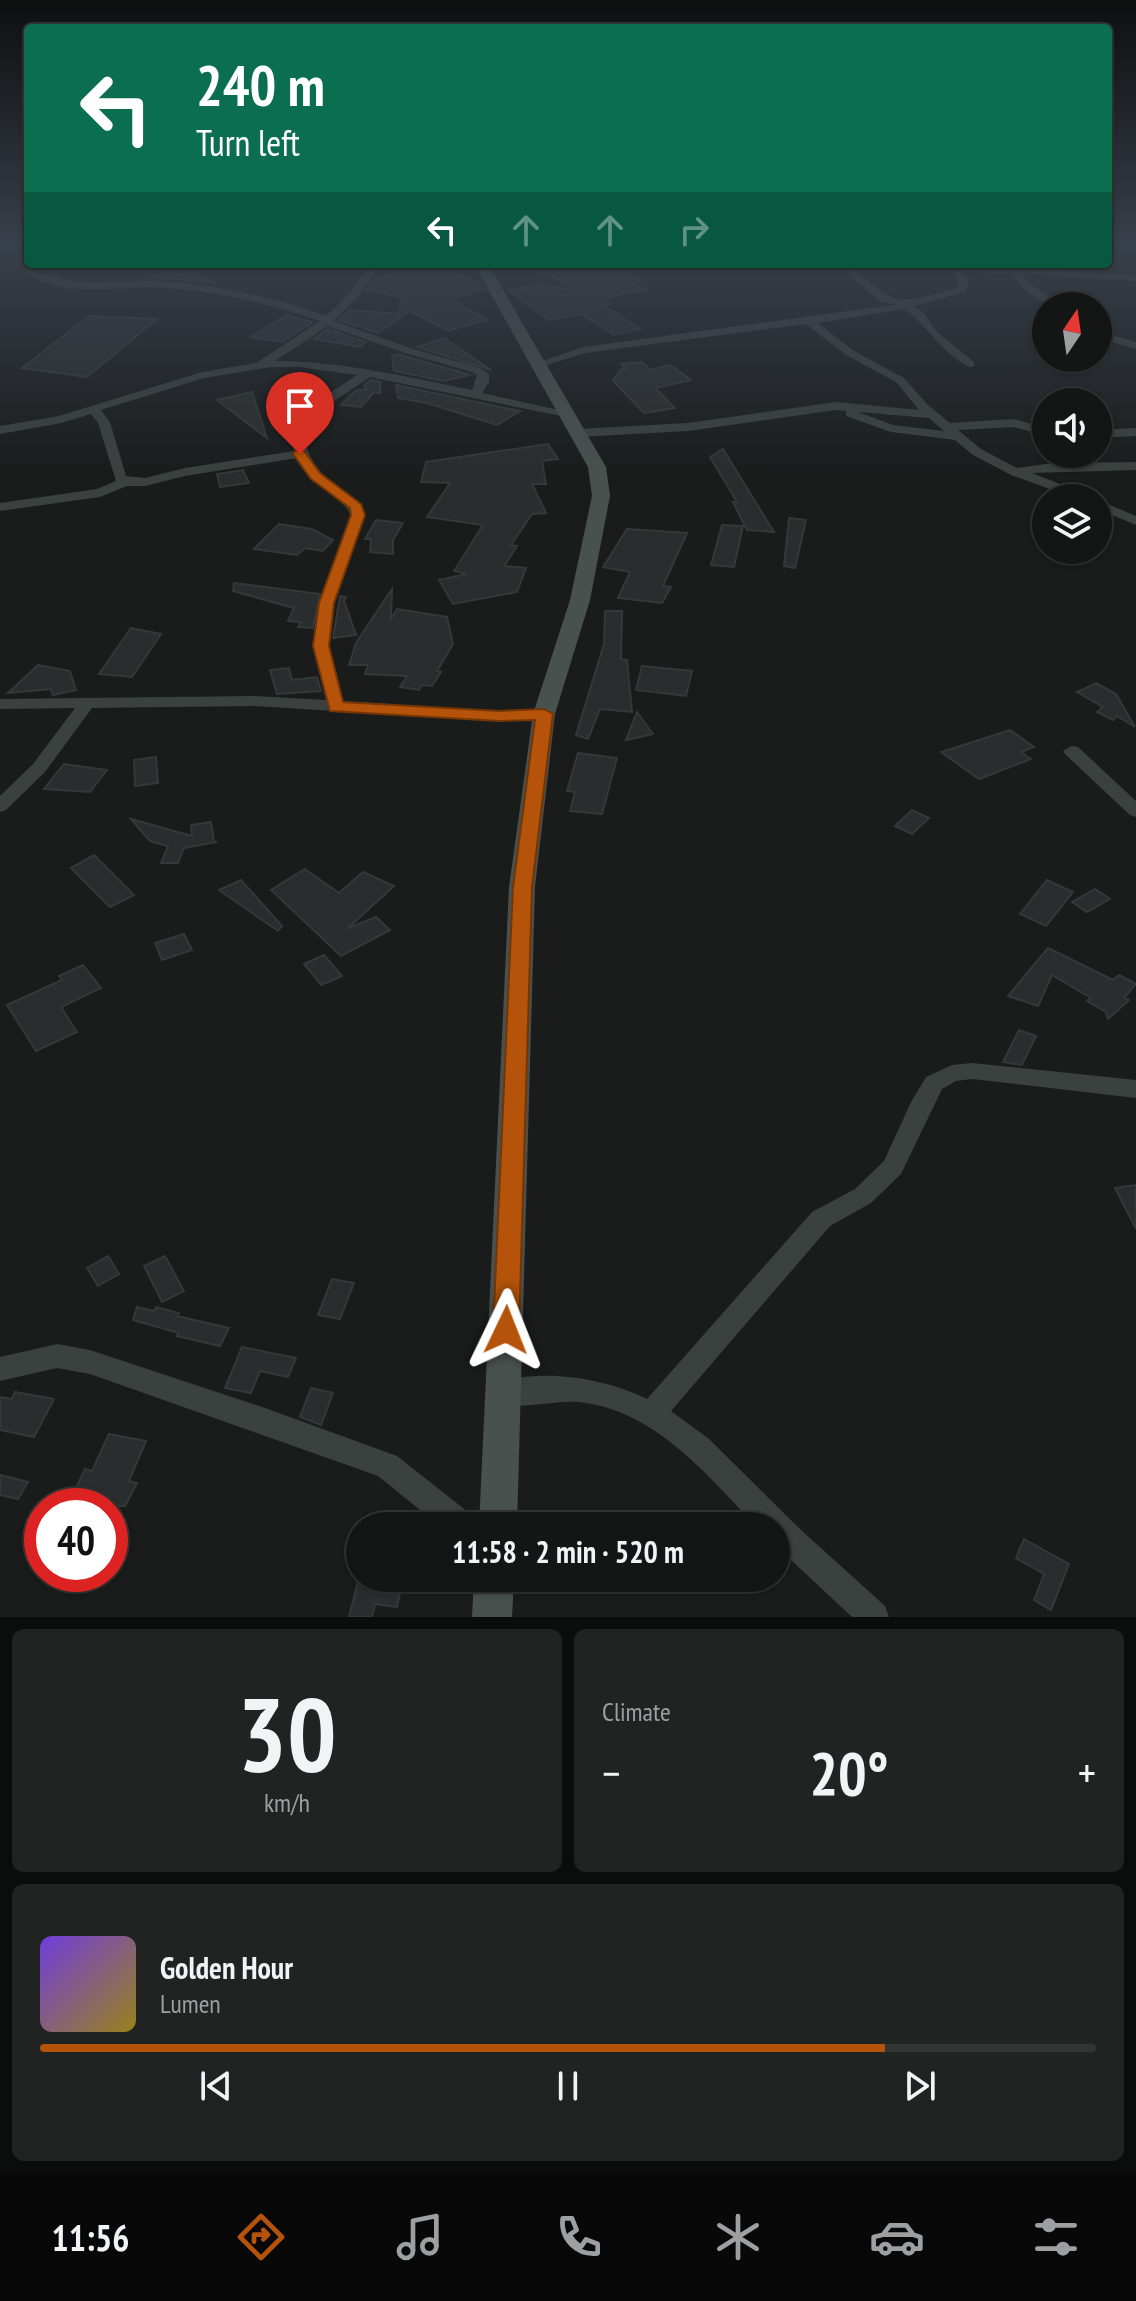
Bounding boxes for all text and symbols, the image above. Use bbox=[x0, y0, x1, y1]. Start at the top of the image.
text: 240 m bbox=[196, 49, 325, 121]
icon: left bbox=[64, 56, 168, 160]
text: Turn left bbox=[196, 119, 300, 166]
icon: left bbox=[420, 208, 464, 252]
icon: ahead bbox=[504, 208, 548, 252]
icon: ahead bbox=[588, 208, 632, 252]
icon: right bbox=[672, 208, 716, 252]
north arrow bbox=[1032, 292, 1112, 372]
map controls bbox=[1032, 292, 1112, 564]
pin bbox=[266, 372, 334, 454]
icon: arrive bbox=[278, 384, 322, 428]
button: sound bbox=[1032, 388, 1112, 468]
button: layers bbox=[1032, 484, 1112, 564]
position arrow bbox=[464, 1288, 548, 1372]
speed limit sign: 40 bbox=[24, 1488, 128, 1592]
text: 11:58 · 2 min · 520 m bbox=[452, 1532, 684, 1571]
text: 30 bbox=[237, 1666, 337, 1801]
text: Climate bbox=[602, 1695, 671, 1728]
text: 20° bbox=[809, 1734, 889, 1812]
text: − bbox=[602, 1744, 620, 1801]
text: + bbox=[1078, 1744, 1096, 1801]
text: km/h bbox=[264, 1786, 310, 1819]
text: Golden Hour bbox=[160, 1948, 293, 1987]
text: Lumen bbox=[160, 1987, 221, 2020]
icon: previous bbox=[194, 2064, 238, 2108]
icon: pause bbox=[546, 2064, 590, 2108]
icon: next bbox=[898, 2064, 942, 2108]
icon: directions bbox=[233, 2209, 289, 2265]
icon: music bbox=[392, 2209, 448, 2265]
icon: phone bbox=[551, 2209, 607, 2265]
icon: climate bbox=[710, 2209, 766, 2265]
icon: car bbox=[869, 2209, 925, 2265]
icon: filters bbox=[1028, 2209, 1084, 2265]
text: 11:56 bbox=[52, 2214, 129, 2261]

